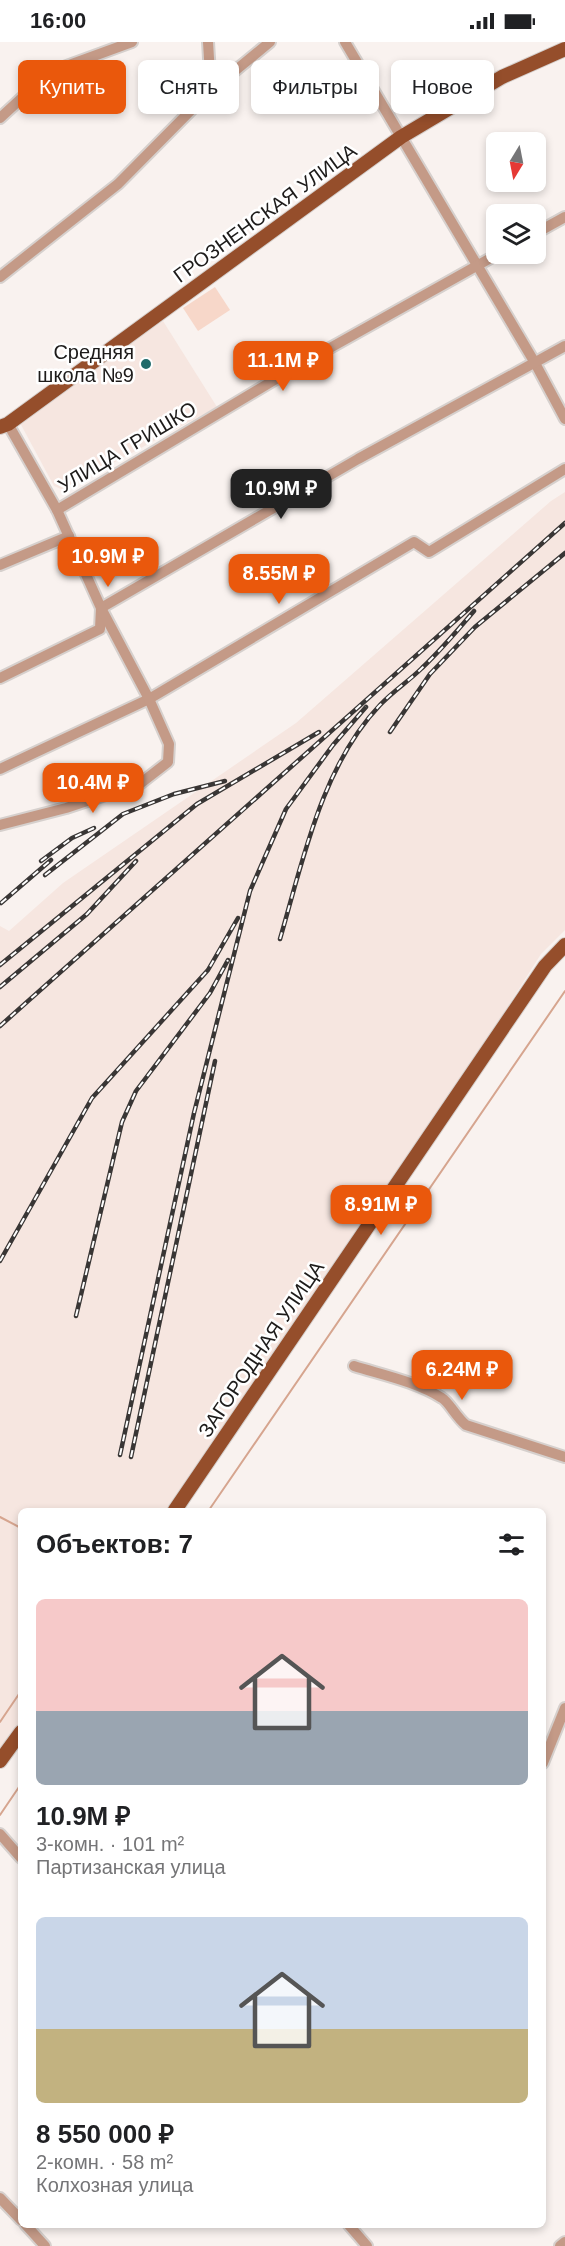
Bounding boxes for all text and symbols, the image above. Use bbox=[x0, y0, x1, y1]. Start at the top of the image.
text: 16:00 bbox=[30, 8, 86, 33]
chip: Купить bbox=[18, 60, 126, 114]
chip: Снять bbox=[138, 60, 239, 114]
chip: Фильтры bbox=[251, 60, 379, 114]
chip: Новое bbox=[391, 60, 494, 114]
north arrow bbox=[486, 132, 546, 192]
map controls bbox=[486, 132, 546, 264]
street label: ГРОЗНЕНСКАЯ УЛИЦА bbox=[169, 139, 361, 287]
button: layers bbox=[486, 204, 546, 264]
place label: Средняя школа №9 bbox=[37, 341, 134, 386]
pin: 11.1M ₽ bbox=[228, 341, 338, 392]
text: 11.1M ₽ bbox=[247, 349, 319, 371]
marker: Средняя школа №9 bbox=[139, 357, 153, 371]
street label: УЛИЦА ГРИШКО bbox=[54, 397, 200, 497]
pin: 10.9M ₽ bbox=[226, 469, 336, 520]
text: 10.9M ₽ bbox=[245, 477, 317, 499]
pin: 10.9M ₽ bbox=[53, 537, 163, 588]
text: 10.9M ₽ bbox=[72, 545, 144, 567]
pin: 8.55M ₽ bbox=[224, 554, 334, 605]
text: 8.55M ₽ bbox=[243, 562, 315, 584]
pin: 10.4M ₽ bbox=[38, 763, 148, 814]
text: 10.4M ₽ bbox=[57, 771, 129, 793]
pin: 8.91M ₽ bbox=[326, 1185, 436, 1236]
text: 8.91M ₽ bbox=[345, 1193, 417, 1215]
street label: ЗАГОРОДНАЯ УЛИЦА bbox=[194, 1256, 329, 1441]
pin: 6.24M ₽ bbox=[407, 1350, 517, 1401]
text: 6.24M ₽ bbox=[426, 1358, 498, 1380]
icon: filters bbox=[495, 1528, 528, 1561]
text: Объектов: 7 bbox=[36, 1529, 193, 1559]
icon: home bbox=[228, 1638, 336, 1746]
text: 10.9M ₽ bbox=[36, 1801, 131, 1831]
text: 3-комн. · 101 m² bbox=[36, 1833, 184, 1855]
text: Партизанская улица bbox=[36, 1856, 226, 1878]
icon: home bbox=[228, 1956, 336, 2064]
text: 8 550 000 ₽ bbox=[36, 2119, 174, 2149]
text: 2-комн. · 58 m² bbox=[36, 2151, 173, 2173]
text: Колхозная улица bbox=[36, 2174, 193, 2196]

